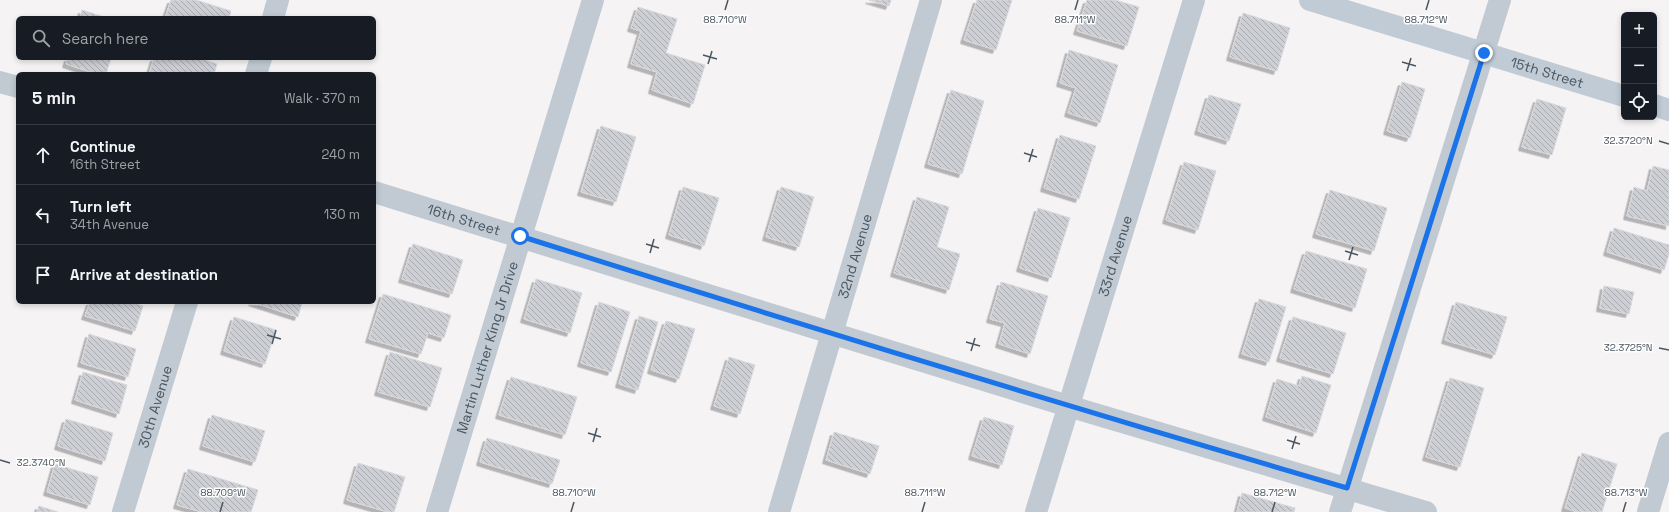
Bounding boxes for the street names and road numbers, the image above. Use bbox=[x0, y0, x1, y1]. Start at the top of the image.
street label: 15th Street bbox=[1508, 53, 1586, 92]
street label: 16th Street bbox=[425, 200, 503, 239]
street label: 32nd Avenue bbox=[834, 212, 876, 301]
street label: 33rd Avenue bbox=[1094, 213, 1136, 299]
street label: Martin Luther King Jr Drive bbox=[452, 259, 522, 436]
street label: 30th Avenue bbox=[134, 363, 176, 450]

